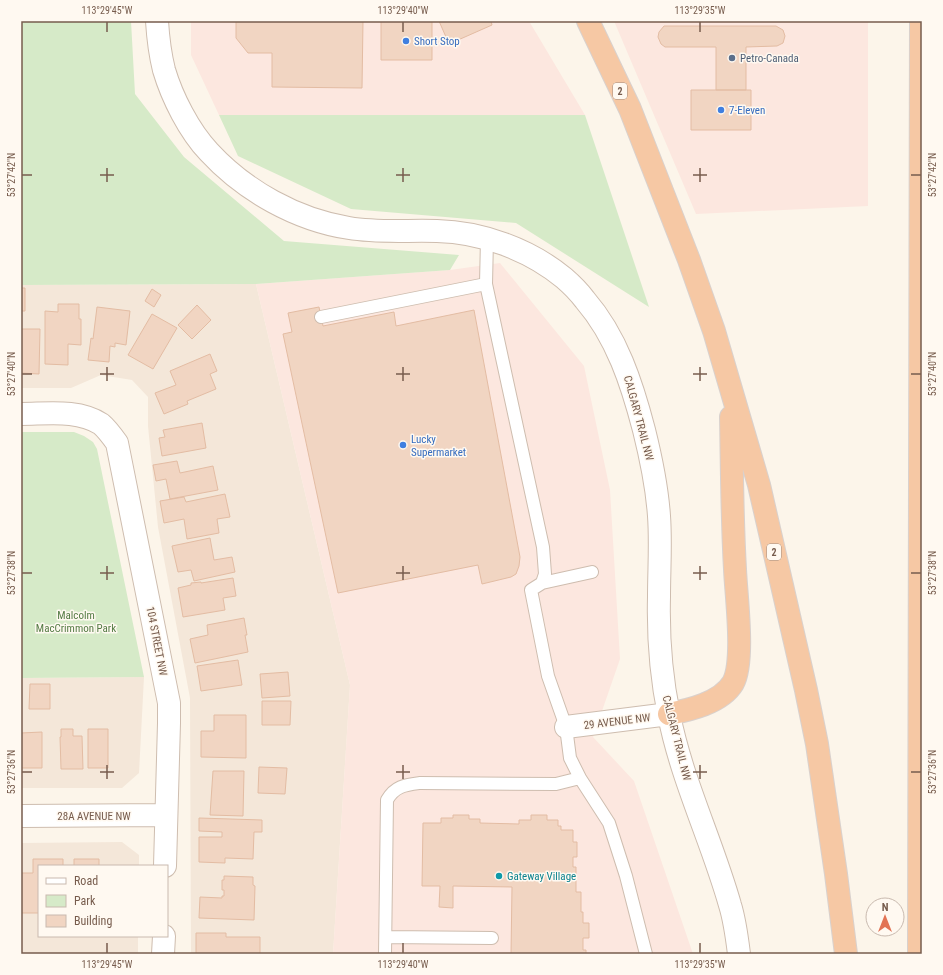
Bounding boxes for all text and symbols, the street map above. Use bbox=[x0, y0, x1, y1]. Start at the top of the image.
text: 113°29'45"W bbox=[82, 5, 133, 16]
text: 113°29'40"W bbox=[378, 5, 429, 16]
text: 113°29'35"W bbox=[675, 5, 726, 16]
place label: Short Stop bbox=[414, 35, 460, 48]
marker: Short Stop bbox=[401, 36, 411, 46]
place label: Petro-Canada bbox=[740, 52, 799, 65]
marker: Petro-Canada bbox=[727, 53, 737, 63]
road number: 2 bbox=[613, 83, 627, 99]
place label: 7-Eleven bbox=[729, 104, 765, 117]
marker: 7-Eleven bbox=[716, 105, 726, 115]
text: 53°27'42"N bbox=[6, 153, 17, 197]
text: 53°27'42"N bbox=[927, 153, 938, 197]
text: 53°27'40"N bbox=[6, 352, 17, 396]
text: 53°27'40"N bbox=[927, 352, 938, 396]
street label: CALGARY TRAIL NW bbox=[621, 374, 656, 463]
place label: Lucky Supermarket bbox=[411, 433, 466, 459]
marker: Lucky Supermarket bbox=[398, 440, 408, 450]
road number: 2 bbox=[767, 544, 781, 560]
text: 53°27'38"N bbox=[6, 551, 17, 595]
text: 53°27'38"N bbox=[927, 551, 938, 595]
street label: 104 STREET NW bbox=[143, 605, 170, 677]
park label: Malcolm MacCrimmon Park bbox=[36, 609, 116, 635]
street label: CALGARY TRAIL NW bbox=[660, 694, 694, 783]
street label: 29 AVENUE NW bbox=[583, 711, 652, 732]
text: 53°27'36"N bbox=[6, 750, 17, 794]
text: 53°27'36"N bbox=[927, 750, 938, 794]
street label: 28A AVENUE NW bbox=[57, 810, 131, 823]
legend bbox=[38, 865, 168, 937]
place label: Gateway Village bbox=[507, 870, 576, 883]
marker: Gateway Village bbox=[494, 871, 504, 881]
text: Road bbox=[74, 874, 98, 888]
text: Park bbox=[74, 894, 96, 908]
north arrow bbox=[865, 897, 905, 937]
text: N bbox=[882, 901, 889, 914]
text: Building bbox=[74, 914, 112, 928]
text: 113°29'45"W bbox=[82, 959, 133, 970]
text: 113°29'40"W bbox=[378, 959, 429, 970]
text: 113°29'35"W bbox=[675, 959, 726, 970]

